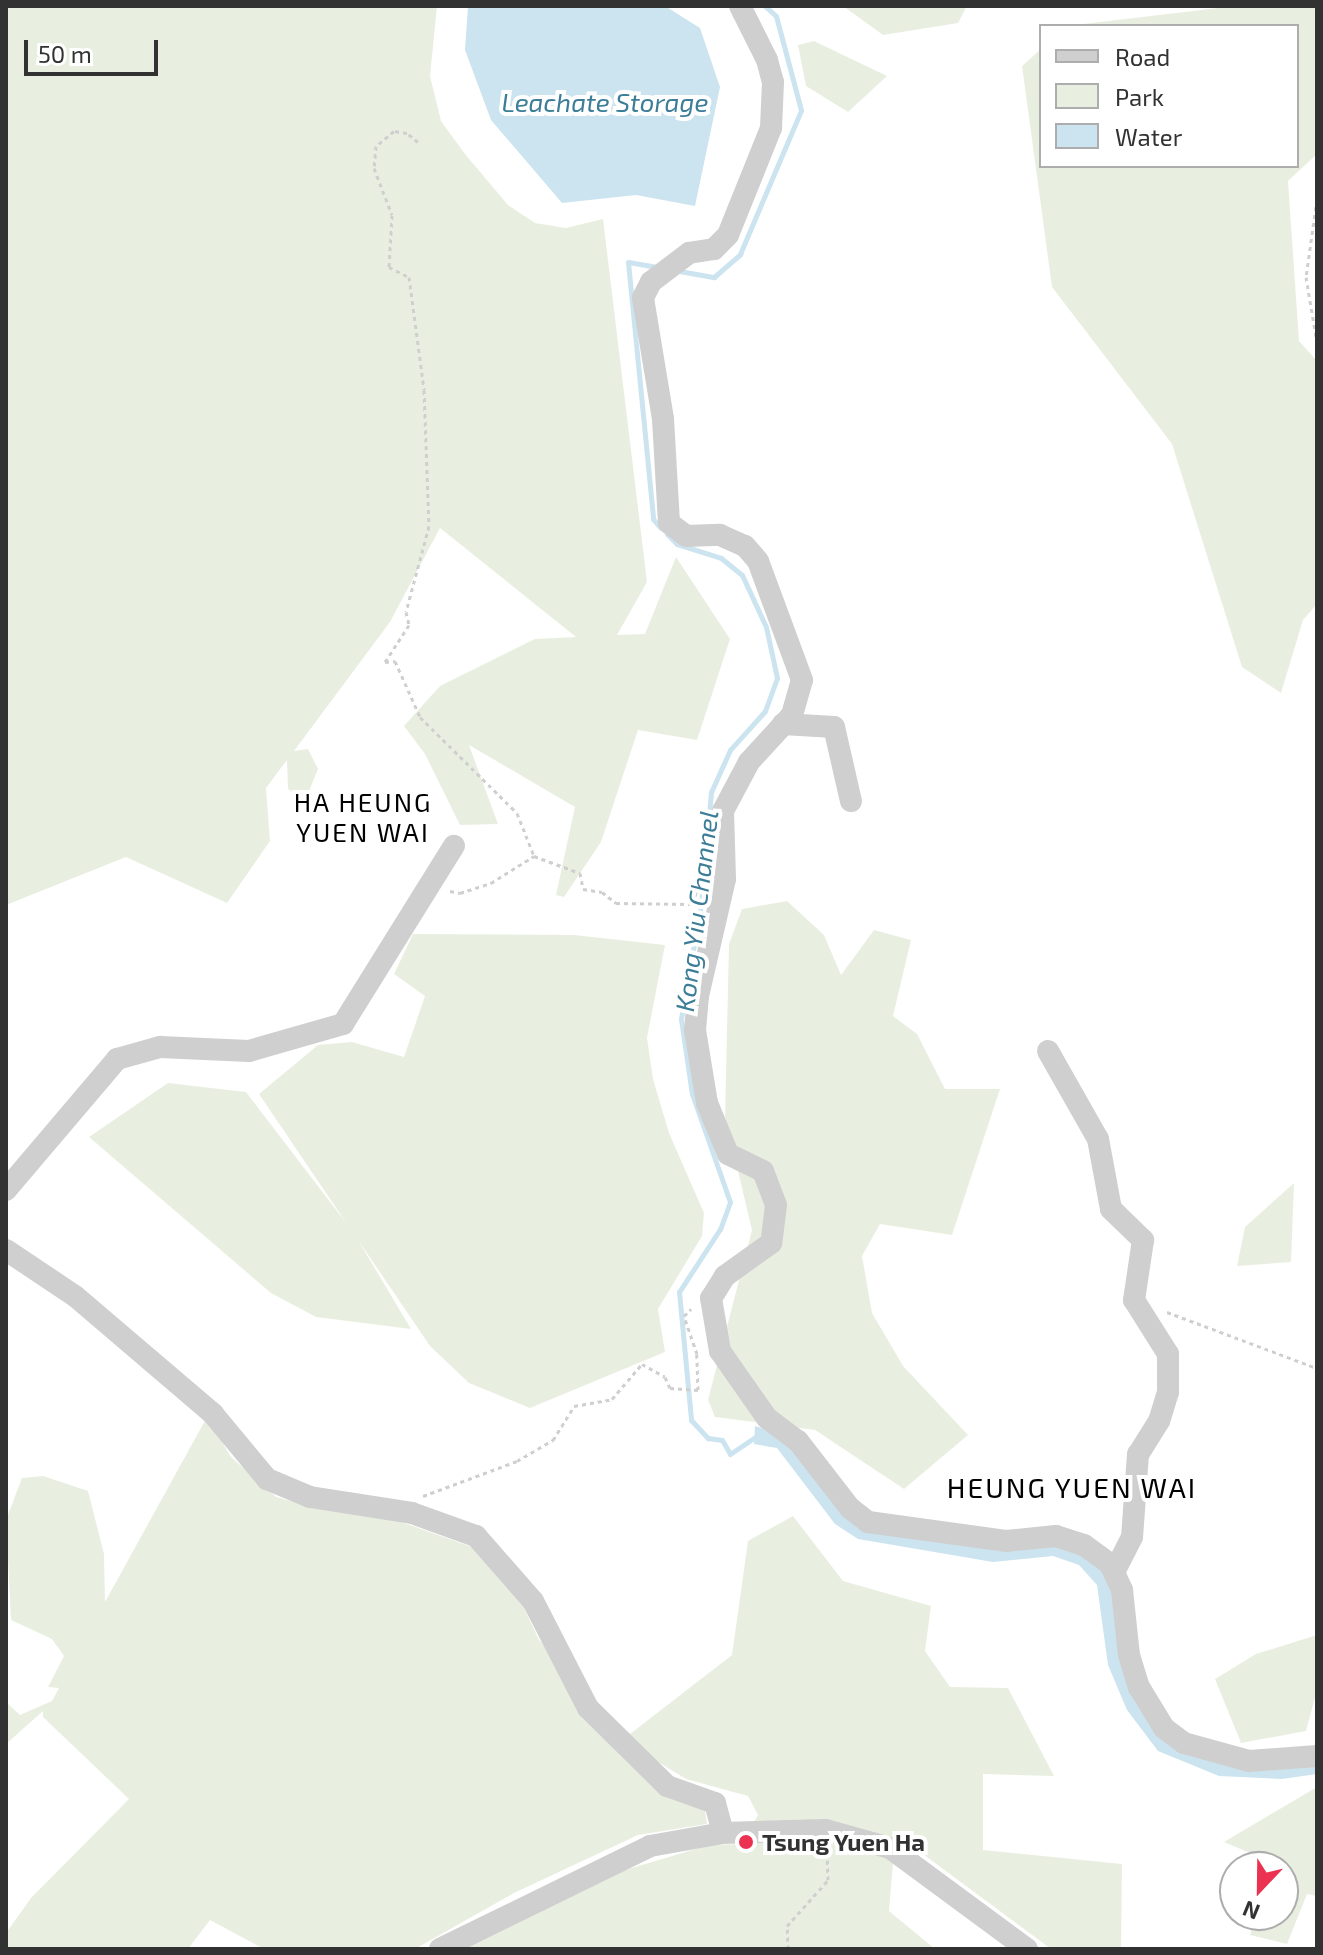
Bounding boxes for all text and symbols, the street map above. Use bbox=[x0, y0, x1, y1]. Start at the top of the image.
scale bar bbox=[28, 24, 162, 74]
legend bbox=[1039, 24, 1299, 168]
text: 50 m bbox=[38, 39, 92, 68]
text: Road bbox=[1115, 42, 1170, 71]
text: Park bbox=[1115, 82, 1164, 111]
water label: Leachate Storage bbox=[502, 86, 708, 118]
text: Water bbox=[1115, 122, 1182, 151]
district label: HA HEUNG YUEN WAI bbox=[293, 786, 433, 848]
water label: Kong Yiu Channel bbox=[668, 808, 724, 1014]
district label: HEUNG YUEN WAI bbox=[946, 1470, 1198, 1504]
place label: Tsung Yuen Ha bbox=[762, 1828, 926, 1856]
marker: Tsung Yuen Ha bbox=[737, 1833, 755, 1851]
north arrow bbox=[1219, 1851, 1299, 1931]
text: N bbox=[1239, 1896, 1263, 1926]

